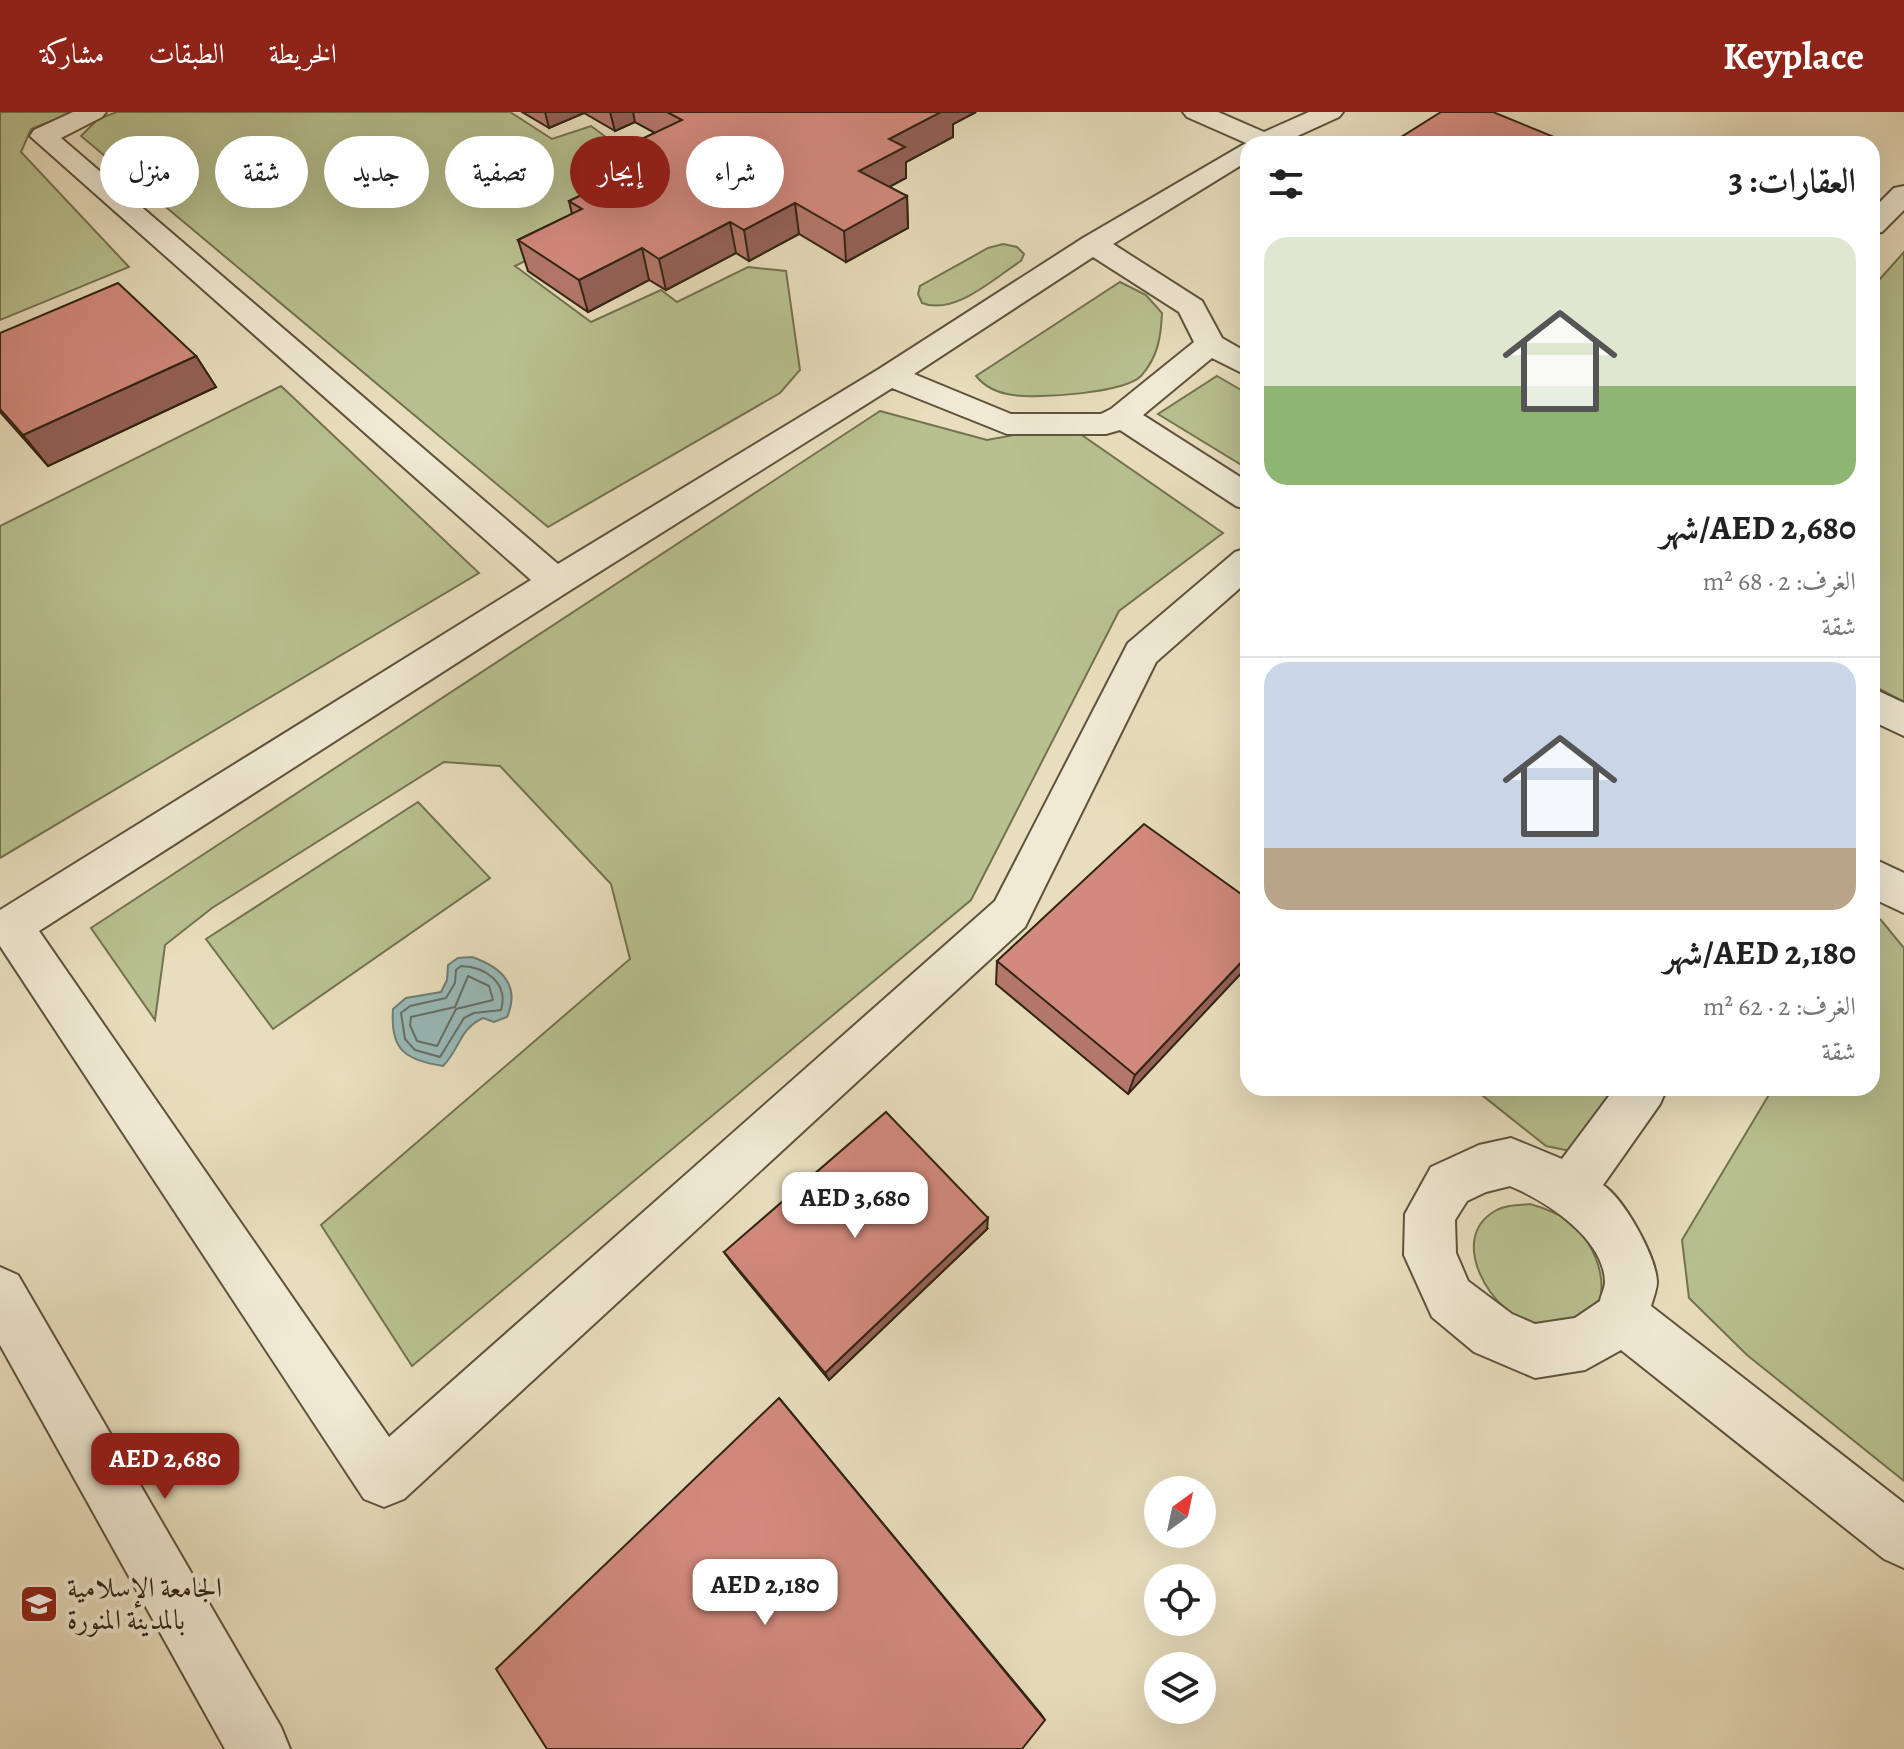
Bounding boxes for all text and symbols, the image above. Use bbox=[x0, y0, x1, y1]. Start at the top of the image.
text: Keyplace bbox=[1723, 30, 1864, 82]
text: مشاركة bbox=[40, 35, 104, 73]
text: الطبقات bbox=[148, 35, 225, 73]
text: الخريطة bbox=[269, 35, 337, 73]
chip: منزل bbox=[100, 136, 199, 208]
chip: شقة bbox=[215, 136, 308, 208]
chip: جديد bbox=[324, 136, 429, 208]
chip: تصفية bbox=[445, 136, 554, 208]
chip: إيجار bbox=[570, 136, 670, 208]
chip: شراء bbox=[686, 136, 784, 208]
text: العقارات: 3 bbox=[1729, 157, 1856, 204]
icon: filters bbox=[1264, 162, 1308, 206]
icon: home bbox=[1488, 289, 1632, 433]
text: AED 2,680/شهر bbox=[1660, 504, 1856, 551]
text: الغرف: 2 · 68 m² bbox=[1703, 564, 1856, 599]
text: شقة bbox=[1822, 609, 1856, 644]
icon: home bbox=[1488, 714, 1632, 858]
text: AED 2,180/شهر bbox=[1664, 929, 1856, 976]
text: الغرف: 2 · 62 m² bbox=[1703, 989, 1856, 1024]
text: شقة bbox=[1822, 1034, 1856, 1069]
pin: AED 3,680 bbox=[763, 1172, 947, 1240]
text: AED 3,680 bbox=[800, 1180, 910, 1215]
pin: AED 2,680 bbox=[73, 1433, 257, 1501]
text: AED 2,680 bbox=[109, 1441, 221, 1476]
north arrow bbox=[1144, 1476, 1216, 1548]
map controls bbox=[1144, 1476, 1216, 1724]
pin: AED 2,180 bbox=[673, 1559, 857, 1627]
button: locate bbox=[1144, 1564, 1216, 1636]
text: AED 2,180 bbox=[711, 1567, 819, 1602]
place label: الجامعة الإسلامية بالمدينة المنورة bbox=[67, 1569, 222, 1639]
school or university icon: الجامعة الإسلامية بالمدينة المنورة bbox=[18, 1583, 60, 1625]
button: layers bbox=[1144, 1652, 1216, 1724]

